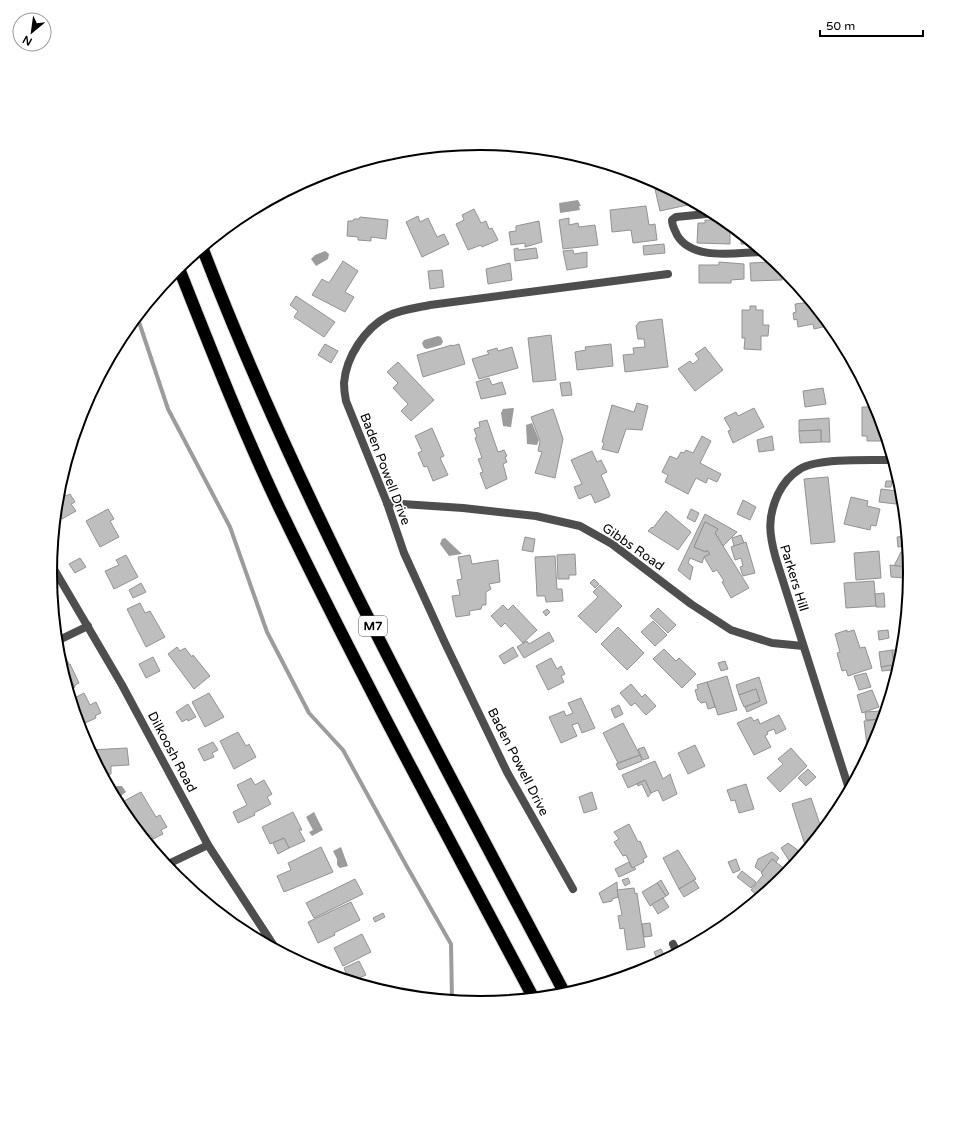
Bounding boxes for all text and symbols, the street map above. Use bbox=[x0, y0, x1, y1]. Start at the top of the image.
north arrow bbox=[12, 12, 52, 52]
scale bar bbox=[820, 12, 923, 38]
text: 50 m bbox=[826, 19, 855, 33]
text: N bbox=[20, 32, 34, 48]
street label: Baden Powell Drive bbox=[356, 411, 414, 527]
street label: Gibbs Road bbox=[599, 520, 667, 574]
street label: Parkers Hill bbox=[776, 543, 812, 613]
road number: M7 bbox=[359, 616, 387, 636]
street label: Baden Powell Drive bbox=[484, 705, 552, 819]
street label: Dilkoosh Road bbox=[144, 709, 200, 795]

